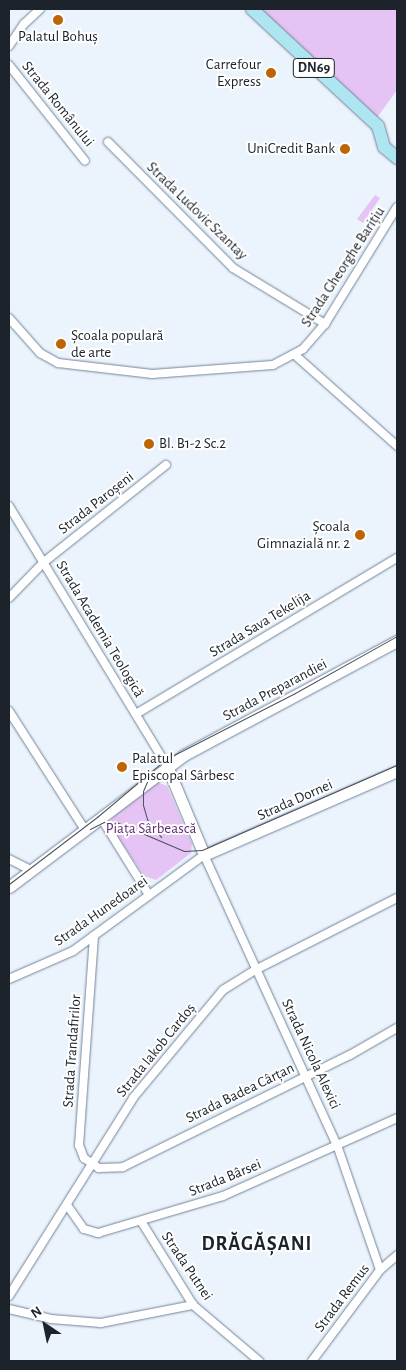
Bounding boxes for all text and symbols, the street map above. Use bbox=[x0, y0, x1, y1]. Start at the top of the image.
marker: Palatul Bohuș bbox=[52, 14, 64, 26]
place label: Palatul Bohuș bbox=[18, 28, 98, 46]
place label: Carrefour Express bbox=[206, 55, 261, 90]
road number: DN69 bbox=[293, 56, 335, 80]
street label: Strada Românului bbox=[18, 58, 98, 150]
marker: Carrefour Express bbox=[265, 67, 277, 79]
place label: UniCredit Bank bbox=[247, 140, 335, 158]
marker: UniCredit Bank bbox=[339, 143, 351, 155]
street label: Strada Ludovic Szantay bbox=[143, 158, 251, 264]
street label: Strada Gheorghe Barițiu bbox=[297, 203, 389, 331]
place label: Școala populară de arte bbox=[71, 326, 163, 361]
marker: Școala populară de arte bbox=[55, 338, 67, 350]
place label: Bl. B1-2 Sc.2 bbox=[159, 435, 226, 453]
marker: Bl. B1-2 Sc.2 bbox=[143, 438, 155, 450]
street label: Strada Paroșeni bbox=[55, 468, 137, 538]
place label: Școala Gimnazială nr. 2 bbox=[257, 517, 350, 552]
marker: Școala Gimnazială nr. 2 bbox=[354, 529, 366, 541]
street label: Strada Academia Teologică bbox=[52, 557, 148, 701]
street label: Strada Sava Tekelija bbox=[206, 587, 314, 661]
street label: Strada Preparandiei bbox=[220, 655, 330, 725]
place label: Palatul Episcopal Sârbesc bbox=[132, 749, 234, 784]
marker: Palatul Episcopal Sârbesc bbox=[116, 761, 128, 773]
street label: Strada Dornei bbox=[254, 775, 336, 825]
park label: Piața Sârbească bbox=[106, 820, 196, 838]
street label: Strada Hunedoarei bbox=[51, 872, 151, 950]
street label: Strada Trandafirilor bbox=[59, 994, 85, 1108]
street label: Strada Nicola Alexici bbox=[278, 996, 344, 1112]
street label: Strada Iakob Cardoș bbox=[113, 999, 199, 1101]
street label: Strada Badea Cârțan bbox=[183, 1059, 297, 1127]
street label: Strada Bârsei bbox=[186, 1155, 264, 1201]
street label: Strada Putnei bbox=[157, 1228, 217, 1304]
district label: DRĂGĂȘANI bbox=[200, 1232, 314, 1256]
street label: Strada Remus bbox=[311, 1260, 373, 1336]
north arrow bbox=[20, 1300, 70, 1350]
text: N bbox=[29, 1304, 45, 1321]

